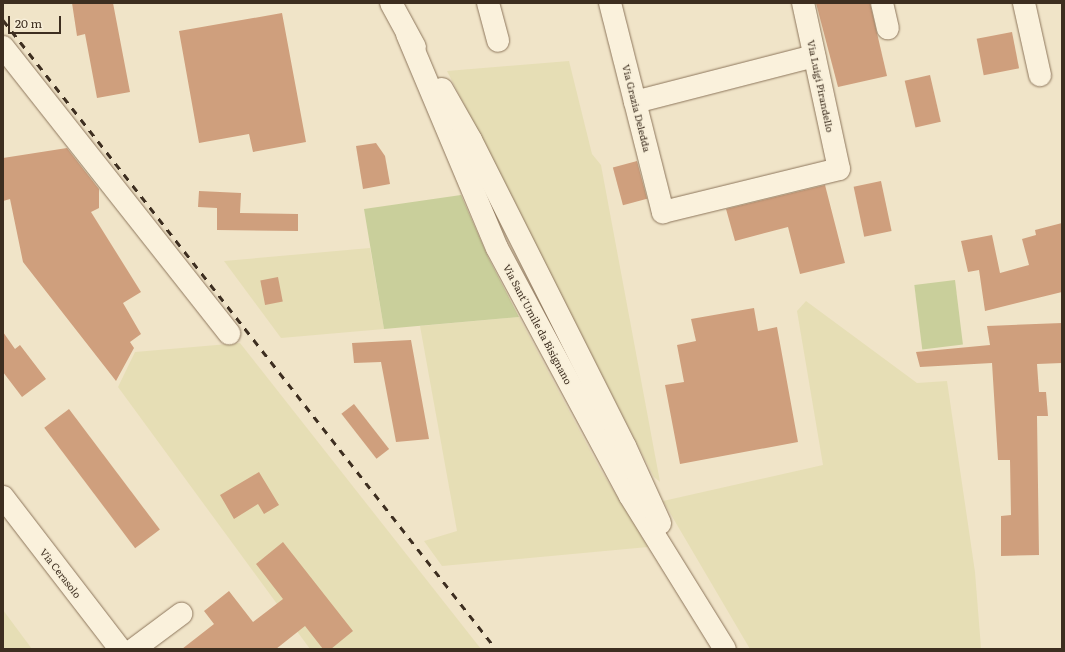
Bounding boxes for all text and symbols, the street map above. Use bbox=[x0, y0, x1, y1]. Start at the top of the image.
scale bar bbox=[10, 8, 63, 34]
text: 20 m bbox=[15, 14, 42, 32]
street label: Via Luigi Pirandello bbox=[805, 39, 837, 133]
street label: Via Grazia Deledda bbox=[620, 63, 654, 153]
street label: Via Sant'Umile da Bisignano bbox=[501, 262, 575, 386]
street label: Via Cerasolo bbox=[38, 546, 84, 600]

